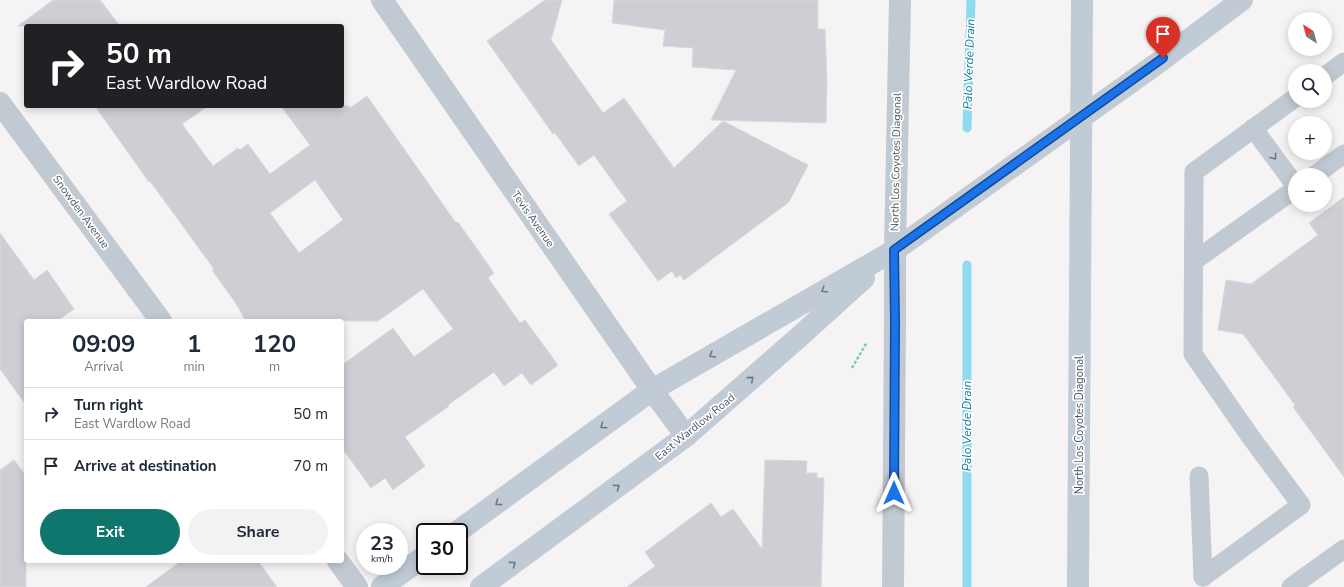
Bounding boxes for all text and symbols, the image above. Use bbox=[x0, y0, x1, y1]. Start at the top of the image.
north arrow bbox=[1288, 12, 1332, 56]
map controls bbox=[1288, 12, 1332, 212]
pin bbox=[1146, 17, 1180, 58]
water label: Palo Verde Drain bbox=[959, 18, 979, 110]
icon: arrive bbox=[1152, 23, 1174, 45]
text: 50 m bbox=[106, 35, 172, 73]
icon: right bbox=[40, 40, 92, 92]
button: search bbox=[1288, 64, 1332, 108]
text: East Wardlow Road bbox=[106, 71, 267, 95]
street label: North Los Coyotes Diagonal bbox=[887, 92, 905, 231]
button: + bbox=[1288, 116, 1332, 160]
one-way arrow bbox=[1269, 152, 1276, 159]
button: − bbox=[1288, 168, 1332, 212]
street label: Snowden Avenue bbox=[49, 172, 113, 252]
street label: Tevis Avenue bbox=[508, 188, 558, 250]
one-way arrow bbox=[821, 286, 828, 293]
text: 09:09 bbox=[72, 328, 135, 360]
text: 1 bbox=[187, 328, 201, 360]
text: 120 bbox=[253, 328, 296, 360]
one-way arrow bbox=[709, 351, 716, 358]
street label: North Los Coyotes Diagonal bbox=[1072, 355, 1087, 494]
text: Arrival bbox=[84, 358, 123, 376]
text: min bbox=[183, 358, 205, 376]
text: m bbox=[269, 358, 280, 376]
one-way arrow bbox=[747, 377, 754, 384]
water label: Palo Verde Drain bbox=[959, 380, 975, 471]
street label: East Wardlow Road bbox=[652, 390, 738, 464]
text: Turn right bbox=[74, 395, 143, 415]
icon: right bbox=[40, 403, 62, 425]
text: 50 m bbox=[293, 404, 328, 424]
text: East Wardlow Road bbox=[74, 415, 191, 433]
one-way arrow bbox=[600, 421, 607, 428]
icon: arrive bbox=[40, 455, 62, 477]
text: Arrive at destination bbox=[74, 456, 217, 476]
text: 70 m bbox=[293, 456, 328, 476]
position arrow bbox=[873, 472, 915, 514]
one-way arrow bbox=[613, 485, 620, 492]
one-way arrow bbox=[495, 498, 502, 505]
button: Exit bbox=[40, 509, 180, 555]
button: Share bbox=[188, 509, 328, 555]
speed limit sign: 30 bbox=[416, 523, 468, 575]
text: 23 bbox=[370, 530, 394, 557]
text: km/h bbox=[371, 552, 393, 566]
one-way arrow bbox=[508, 562, 515, 569]

